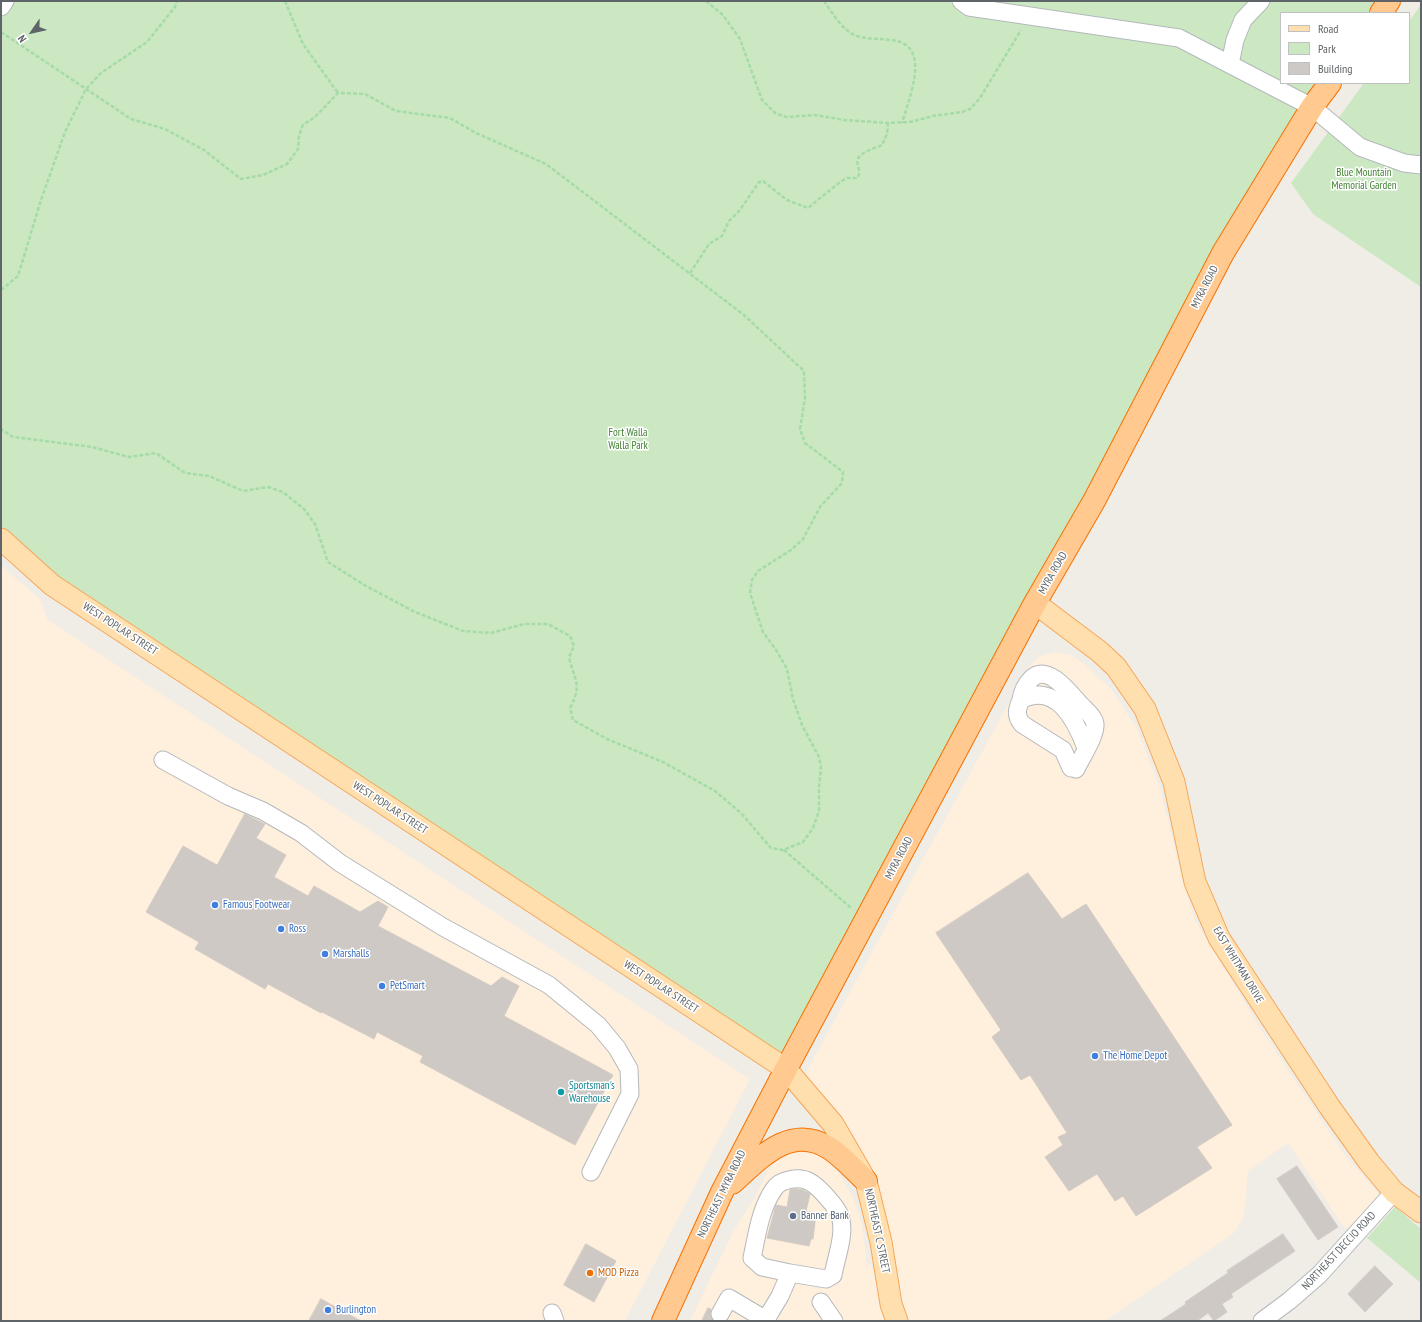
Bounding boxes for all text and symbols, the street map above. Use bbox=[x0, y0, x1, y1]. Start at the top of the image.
north arrow bbox=[12, 12, 52, 52]
legend bbox=[1280, 12, 1410, 84]
text: Road bbox=[1318, 21, 1338, 36]
text: N bbox=[15, 32, 30, 45]
text: Park bbox=[1318, 41, 1336, 56]
text: Building bbox=[1318, 61, 1353, 76]
park label: Blue Mountain Memorial Garden bbox=[1331, 166, 1397, 192]
street label: MYRA ROAD bbox=[1189, 263, 1221, 311]
park label: Fort Walla Walla Park bbox=[608, 426, 648, 452]
street label: MYRA ROAD bbox=[1036, 550, 1070, 596]
street label: WEST POPLAR STREET bbox=[80, 600, 160, 658]
street label: WEST POPLAR STREET bbox=[350, 779, 430, 837]
street label: MYRA ROAD bbox=[882, 834, 916, 882]
place label: Famous Footwear bbox=[223, 898, 290, 912]
marker: Famous Footwear bbox=[210, 900, 220, 910]
place label: Ross bbox=[289, 922, 306, 936]
marker: Ross bbox=[276, 924, 286, 934]
street label: EAST WHITMAN DRIVE bbox=[1210, 925, 1266, 1005]
place label: Marshalls bbox=[333, 947, 369, 961]
marker: Marshalls bbox=[320, 949, 330, 959]
street label: WEST POPLAR STREET bbox=[621, 958, 701, 1016]
place label: PetSmart bbox=[390, 979, 425, 993]
marker: PetSmart bbox=[377, 981, 387, 991]
place label: The Home Depot bbox=[1103, 1049, 1167, 1063]
marker: The Home Depot bbox=[1090, 1051, 1100, 1061]
place label: Sportsman's Warehouse bbox=[569, 1079, 615, 1105]
marker: Sportsman's Warehouse bbox=[556, 1087, 566, 1097]
street label: NORTHEAST MYRA ROAD bbox=[695, 1148, 749, 1240]
street label: NORTHEAST C STREET bbox=[862, 1188, 892, 1274]
place label: Banner Bank bbox=[801, 1209, 849, 1223]
street label: NORTHEAST DECCIO ROAD bbox=[1299, 1209, 1379, 1293]
marker: Banner Bank bbox=[788, 1211, 798, 1221]
place label: MOD Pizza bbox=[598, 1266, 639, 1280]
marker: MOD Pizza bbox=[585, 1268, 595, 1278]
place label: Burlington bbox=[336, 1303, 376, 1317]
marker: Burlington bbox=[323, 1305, 333, 1315]

